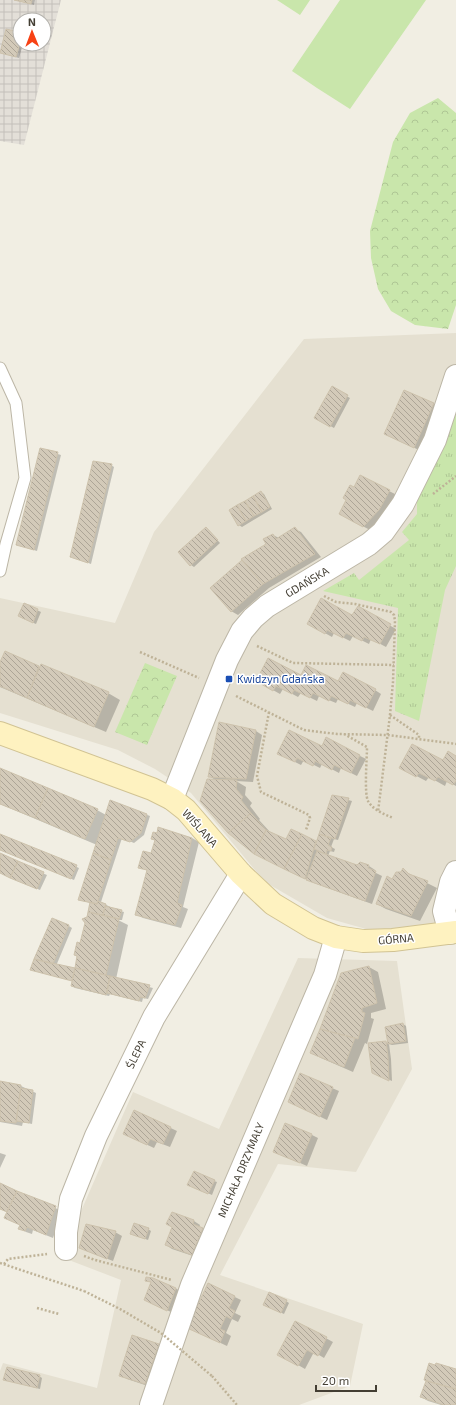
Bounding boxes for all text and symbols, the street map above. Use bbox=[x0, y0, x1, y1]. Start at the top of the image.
north arrow bbox=[12, 12, 52, 52]
text: N bbox=[28, 15, 36, 28]
street label: GDAŃSKA bbox=[283, 563, 331, 600]
place label: Kwidzyn Gdańska bbox=[237, 672, 324, 685]
marker: Kwidzyn Gdańska bbox=[224, 674, 234, 684]
street label: WIŚLANA bbox=[180, 806, 221, 849]
street label: GÓRNA bbox=[378, 930, 414, 947]
street label: ŚLEPA bbox=[123, 1037, 148, 1071]
street label: MICHAŁA DRZYMAŁY bbox=[215, 1120, 267, 1219]
scale bar bbox=[316, 1367, 376, 1393]
text: 20 m bbox=[322, 1373, 349, 1387]

